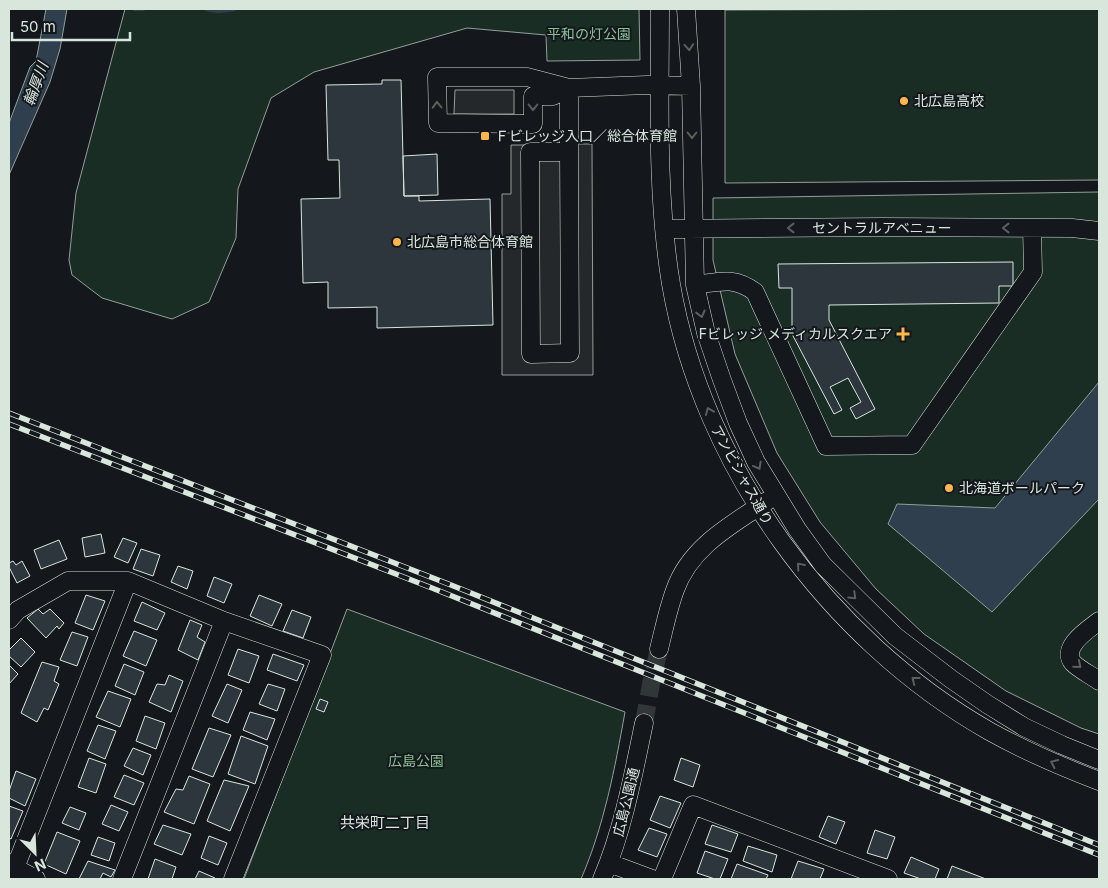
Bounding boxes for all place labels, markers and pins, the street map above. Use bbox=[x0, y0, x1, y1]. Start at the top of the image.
place label: 北広島高校 bbox=[914, 92, 984, 109]
marker: 北広島高校 bbox=[898, 95, 910, 107]
place label: Ｆビレッジ入口／総合体育館 bbox=[495, 127, 677, 144]
marker: Ｆビレッジ入口／総合体育館 bbox=[479, 130, 491, 142]
place label: 北広島市総合体育館 bbox=[407, 233, 533, 250]
marker: 北広島市総合体育館 bbox=[391, 236, 403, 248]
place label: Fビレッジ メディカルスクエア bbox=[699, 325, 892, 342]
marker: Fビレッジ メディカルスクエア bbox=[896, 327, 910, 341]
place label: 北海道ボールパーク bbox=[959, 479, 1085, 496]
marker: 北海道ボールパーク bbox=[943, 482, 955, 494]

